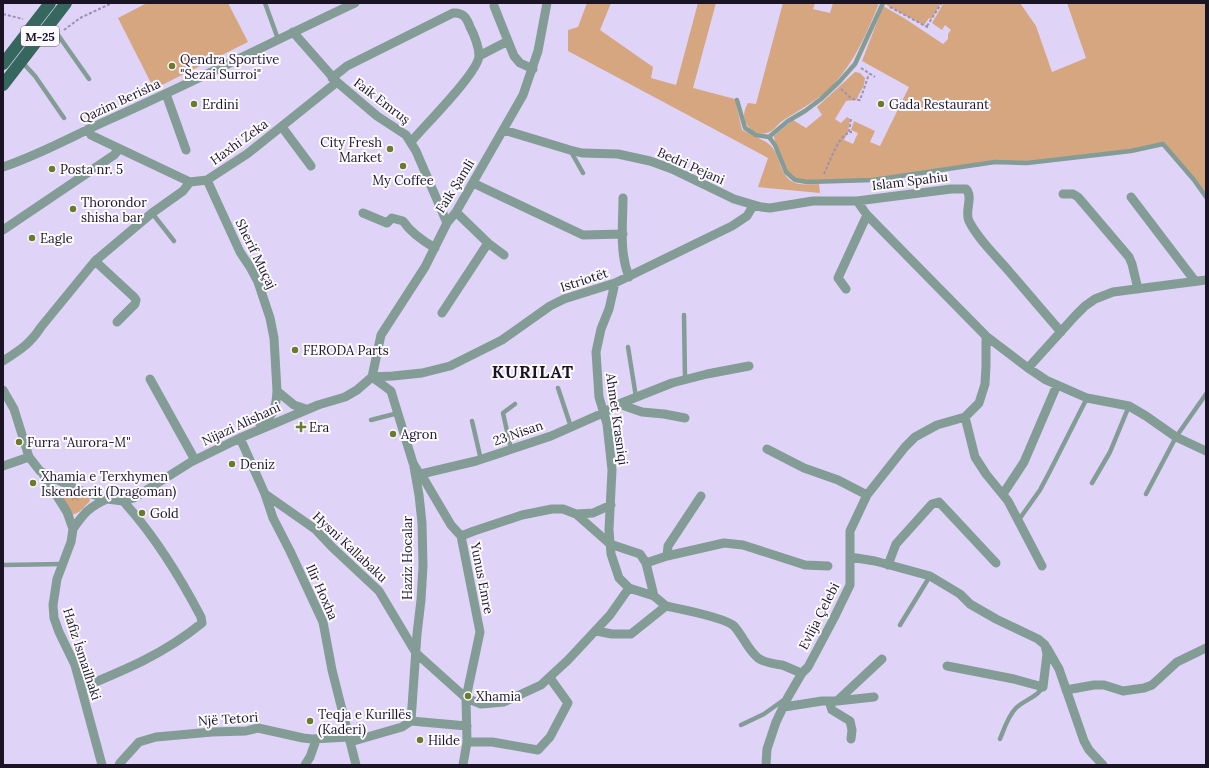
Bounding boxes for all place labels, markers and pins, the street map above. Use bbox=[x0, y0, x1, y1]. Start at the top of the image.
place label: Qendra Sportive "Sezai Surroi" bbox=[180, 51, 279, 83]
marker: Qendra Sportive "Sezai Surroi" bbox=[167, 61, 177, 71]
place label: Erdini bbox=[202, 96, 239, 113]
place label: Gada Restaurant bbox=[889, 96, 989, 113]
marker: Erdini bbox=[189, 99, 199, 109]
marker: Gada Restaurant bbox=[876, 99, 886, 109]
place label: City Fresh Market bbox=[320, 134, 382, 166]
marker: City Fresh Market bbox=[385, 144, 395, 154]
place label: Posta nr. 5 bbox=[60, 161, 123, 178]
marker: My Coffee bbox=[398, 161, 408, 171]
marker: Posta nr. 5 bbox=[47, 164, 57, 174]
place label: My Coffee bbox=[372, 172, 434, 189]
place label: Thorondor shisha bar bbox=[81, 194, 147, 226]
marker: Thorondor shisha bar bbox=[68, 204, 78, 214]
place label: Eagle bbox=[40, 230, 73, 247]
marker: Eagle bbox=[27, 233, 37, 243]
place label: FERODA Parts bbox=[303, 342, 389, 359]
marker: FERODA Parts bbox=[290, 345, 300, 355]
place label: Era bbox=[309, 419, 330, 436]
marker: Era bbox=[296, 422, 306, 432]
place label: Agron bbox=[400, 426, 437, 443]
marker: Agron bbox=[388, 429, 398, 439]
place label: Furra "Aurora-M" bbox=[27, 434, 131, 451]
marker: Furra "Aurora-M" bbox=[14, 437, 24, 447]
place label: Deniz bbox=[240, 456, 275, 473]
marker: Deniz bbox=[227, 459, 237, 469]
place label: Xhamia e Terxhymen Iskenderit (Dragoman) bbox=[41, 468, 176, 500]
marker: Xhamia e Terxhymen Iskenderit (Dragoman) bbox=[28, 478, 38, 488]
place label: Gold bbox=[150, 505, 179, 522]
marker: Gold bbox=[137, 508, 147, 518]
place label: Xhamia bbox=[476, 688, 521, 705]
marker: Xhamia bbox=[463, 691, 473, 701]
place label: Teqja e Kurillës (Kaderi) bbox=[318, 706, 411, 738]
marker: Teqja e Kurillës (Kaderi) bbox=[305, 716, 315, 726]
place label: Hilde bbox=[428, 732, 460, 749]
marker: Hilde bbox=[415, 735, 425, 745]

